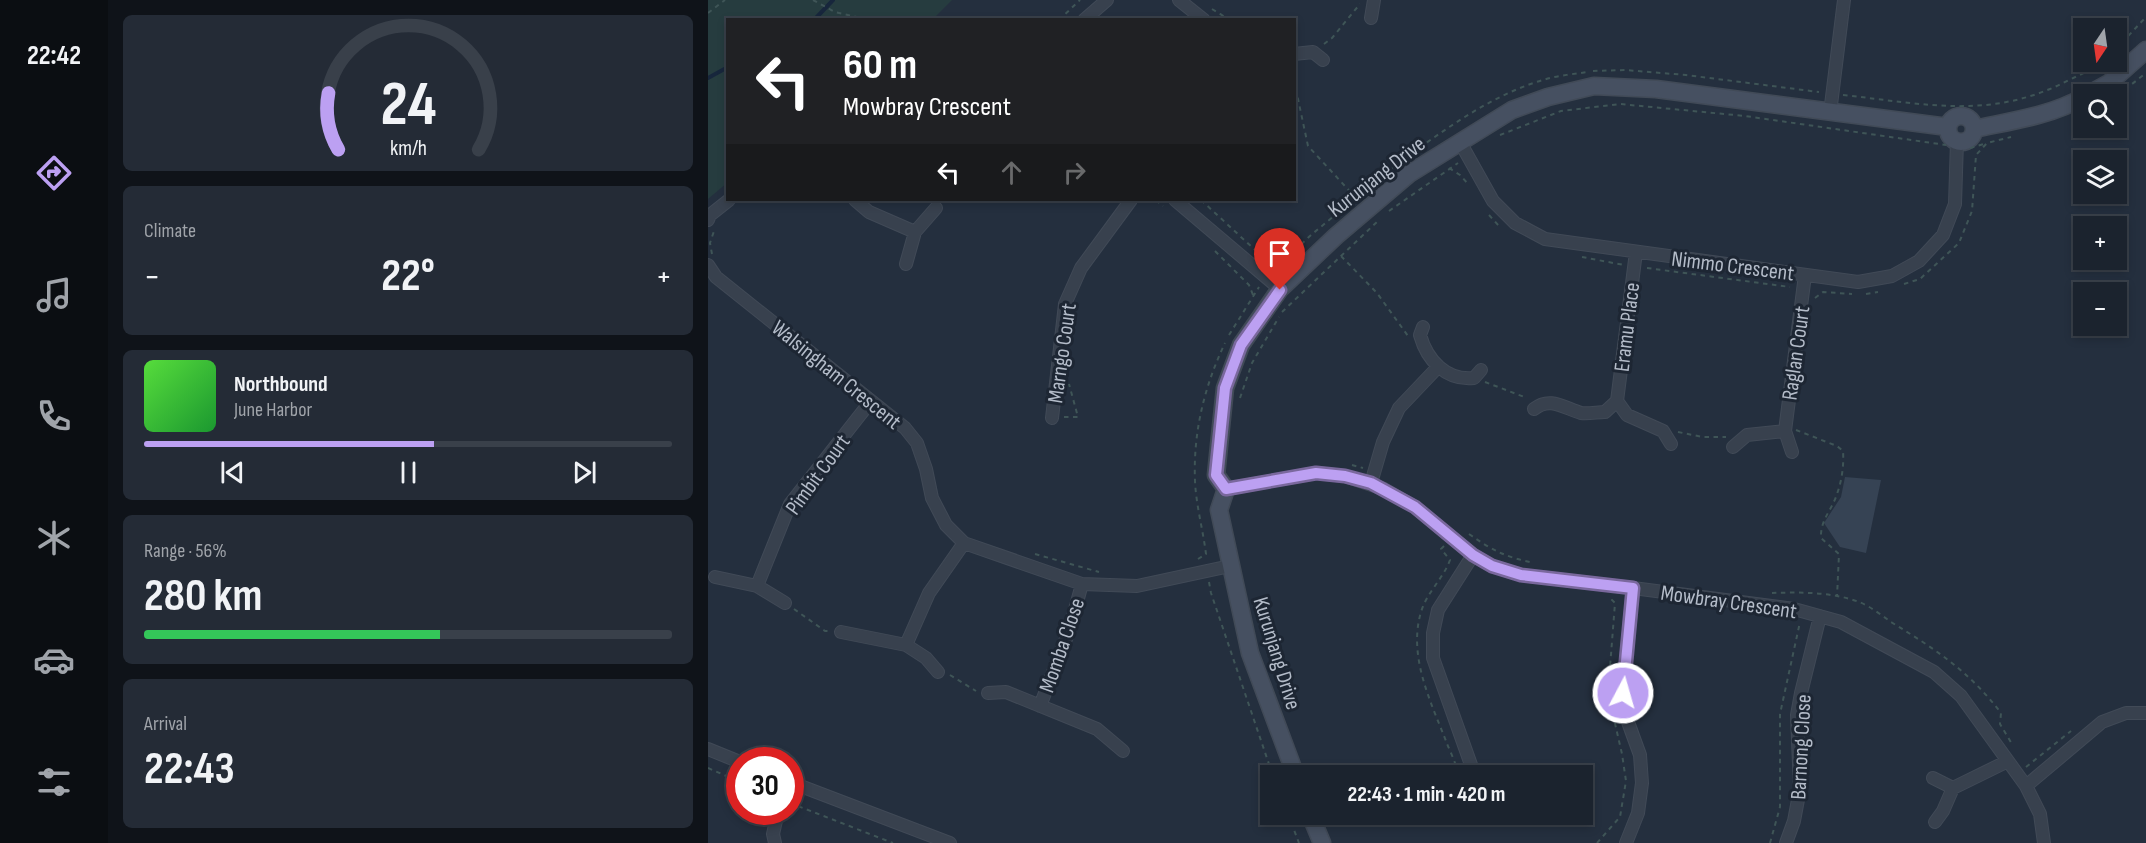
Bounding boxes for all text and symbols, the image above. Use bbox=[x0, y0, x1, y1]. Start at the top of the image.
north arrow bbox=[2073, 18, 2127, 72]
map controls bbox=[2073, 18, 2127, 336]
text: 22:42 bbox=[27, 40, 81, 72]
text: 60 m bbox=[843, 40, 917, 91]
icon: left bbox=[744, 42, 822, 120]
text: 24 bbox=[380, 68, 436, 143]
button: search bbox=[2073, 84, 2127, 138]
text: Mowbray Crescent bbox=[843, 91, 1011, 123]
street label: Kurunjang Drive bbox=[1323, 131, 1431, 224]
text: km/h bbox=[389, 136, 427, 161]
button: layers bbox=[2073, 150, 2127, 204]
icon: directions bbox=[33, 152, 75, 194]
icon: left bbox=[932, 156, 965, 189]
icon: ahead bbox=[995, 156, 1028, 189]
icon: right bbox=[1058, 156, 1091, 189]
button: + bbox=[2073, 216, 2127, 270]
text: Climate bbox=[144, 219, 196, 243]
pin bbox=[1254, 228, 1305, 290]
icon: arrive bbox=[1263, 237, 1296, 270]
street label: Nimmo Crescent bbox=[1670, 246, 1796, 287]
text: 22° bbox=[381, 249, 435, 304]
text: − bbox=[144, 257, 160, 297]
text: + bbox=[656, 257, 672, 297]
icon: music bbox=[33, 274, 75, 316]
street label: Eramu Place bbox=[1609, 281, 1646, 373]
button: − bbox=[2073, 282, 2127, 336]
street label: Marngo Court bbox=[1042, 301, 1083, 405]
street label: Raglan Court bbox=[1777, 304, 1816, 402]
street label: Walsingham Crescent bbox=[766, 315, 907, 436]
text: Northbound bbox=[234, 371, 328, 398]
icon: phone bbox=[33, 395, 75, 437]
text: June Harbor bbox=[234, 398, 312, 422]
street label: Pimbit Court bbox=[780, 429, 857, 520]
icon: previous bbox=[216, 456, 249, 489]
icon: pause bbox=[392, 456, 425, 489]
icon: next bbox=[568, 456, 601, 489]
icon: climate bbox=[33, 517, 75, 559]
text: Range · 56% bbox=[144, 539, 227, 563]
text: 280 km bbox=[144, 569, 262, 624]
street label: Mowbray Crescent bbox=[1659, 580, 1799, 625]
street label: Kurunjang Drive bbox=[1247, 594, 1306, 713]
street label: Momba Close bbox=[1034, 595, 1091, 696]
icon: car bbox=[33, 639, 75, 681]
position arrow bbox=[1591, 661, 1655, 725]
street label: Barnong Close bbox=[1785, 694, 1818, 800]
text: Arrival bbox=[144, 712, 187, 736]
text: 22:43 bbox=[144, 742, 235, 797]
speed limit sign: 30 bbox=[726, 747, 804, 825]
icon: filters bbox=[33, 761, 75, 803]
text: 22:43 · 1 min · 420 m bbox=[1348, 781, 1505, 808]

